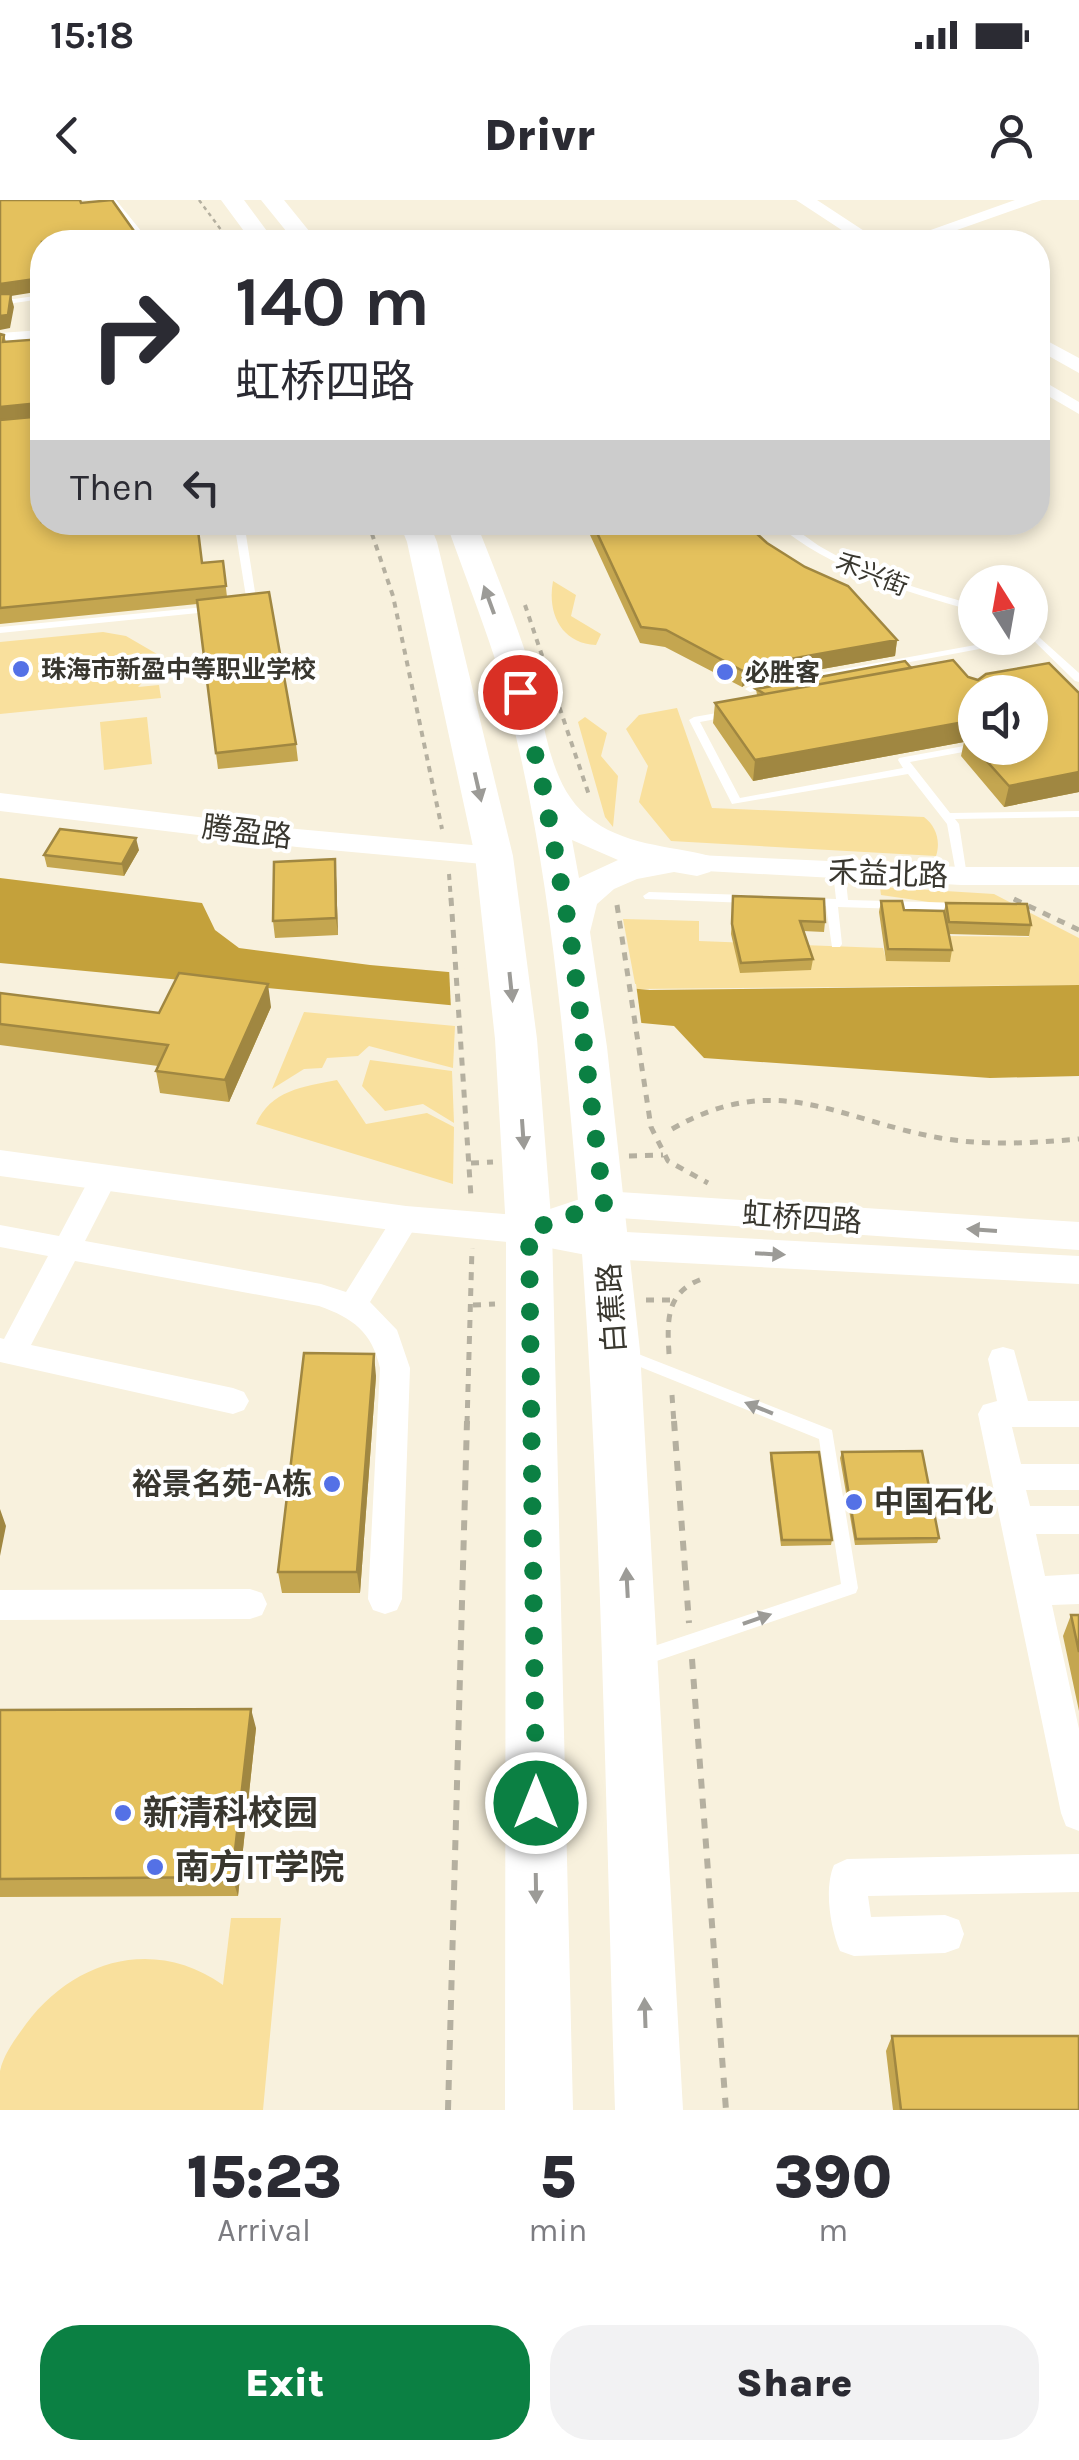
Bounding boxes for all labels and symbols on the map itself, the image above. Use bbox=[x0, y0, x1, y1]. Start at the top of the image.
street label: 禾兴街 bbox=[832, 547, 912, 601]
north arrow bbox=[958, 565, 1048, 655]
one-way arrow bbox=[481, 584, 497, 614]
pin bbox=[478, 650, 563, 735]
place label: 珠海市新盈中等职业学校 bbox=[41, 655, 316, 684]
marker: 珠海市新盈中等职业学校 bbox=[10, 658, 32, 680]
place label: 必胜客 bbox=[745, 658, 820, 687]
marker: 必胜客 bbox=[714, 661, 736, 683]
one-way arrow bbox=[471, 772, 486, 803]
street label: 腾盈路 bbox=[200, 809, 294, 855]
street label: 禾益北路 bbox=[827, 854, 949, 894]
one-way arrow bbox=[503, 971, 519, 1003]
one-way arrow bbox=[515, 1119, 531, 1151]
street label: 虹桥四路 bbox=[741, 1196, 863, 1240]
one-way arrow bbox=[965, 1222, 997, 1238]
one-way arrow bbox=[755, 1246, 787, 1262]
street label: 白蕉路 bbox=[591, 1262, 633, 1354]
one-way arrow bbox=[744, 1400, 774, 1416]
place label: 裕景名苑-A栋 bbox=[132, 1466, 312, 1502]
marker: 裕景名苑-A栋 bbox=[321, 1473, 343, 1495]
place label: 中国石化 bbox=[874, 1484, 994, 1520]
marker: 中国石化 bbox=[843, 1491, 865, 1513]
one-way arrow bbox=[619, 1566, 635, 1598]
one-way arrow bbox=[742, 1611, 772, 1626]
position arrow bbox=[484, 1751, 588, 1855]
place label: 新清科校园 bbox=[143, 1793, 318, 1834]
marker: 新清科校园 bbox=[112, 1802, 134, 1824]
place label: 南方IT学院 bbox=[175, 1847, 344, 1888]
marker: 南方IT学院 bbox=[144, 1856, 166, 1878]
one-way arrow bbox=[529, 1872, 545, 1904]
one-way arrow bbox=[637, 1996, 653, 2028]

